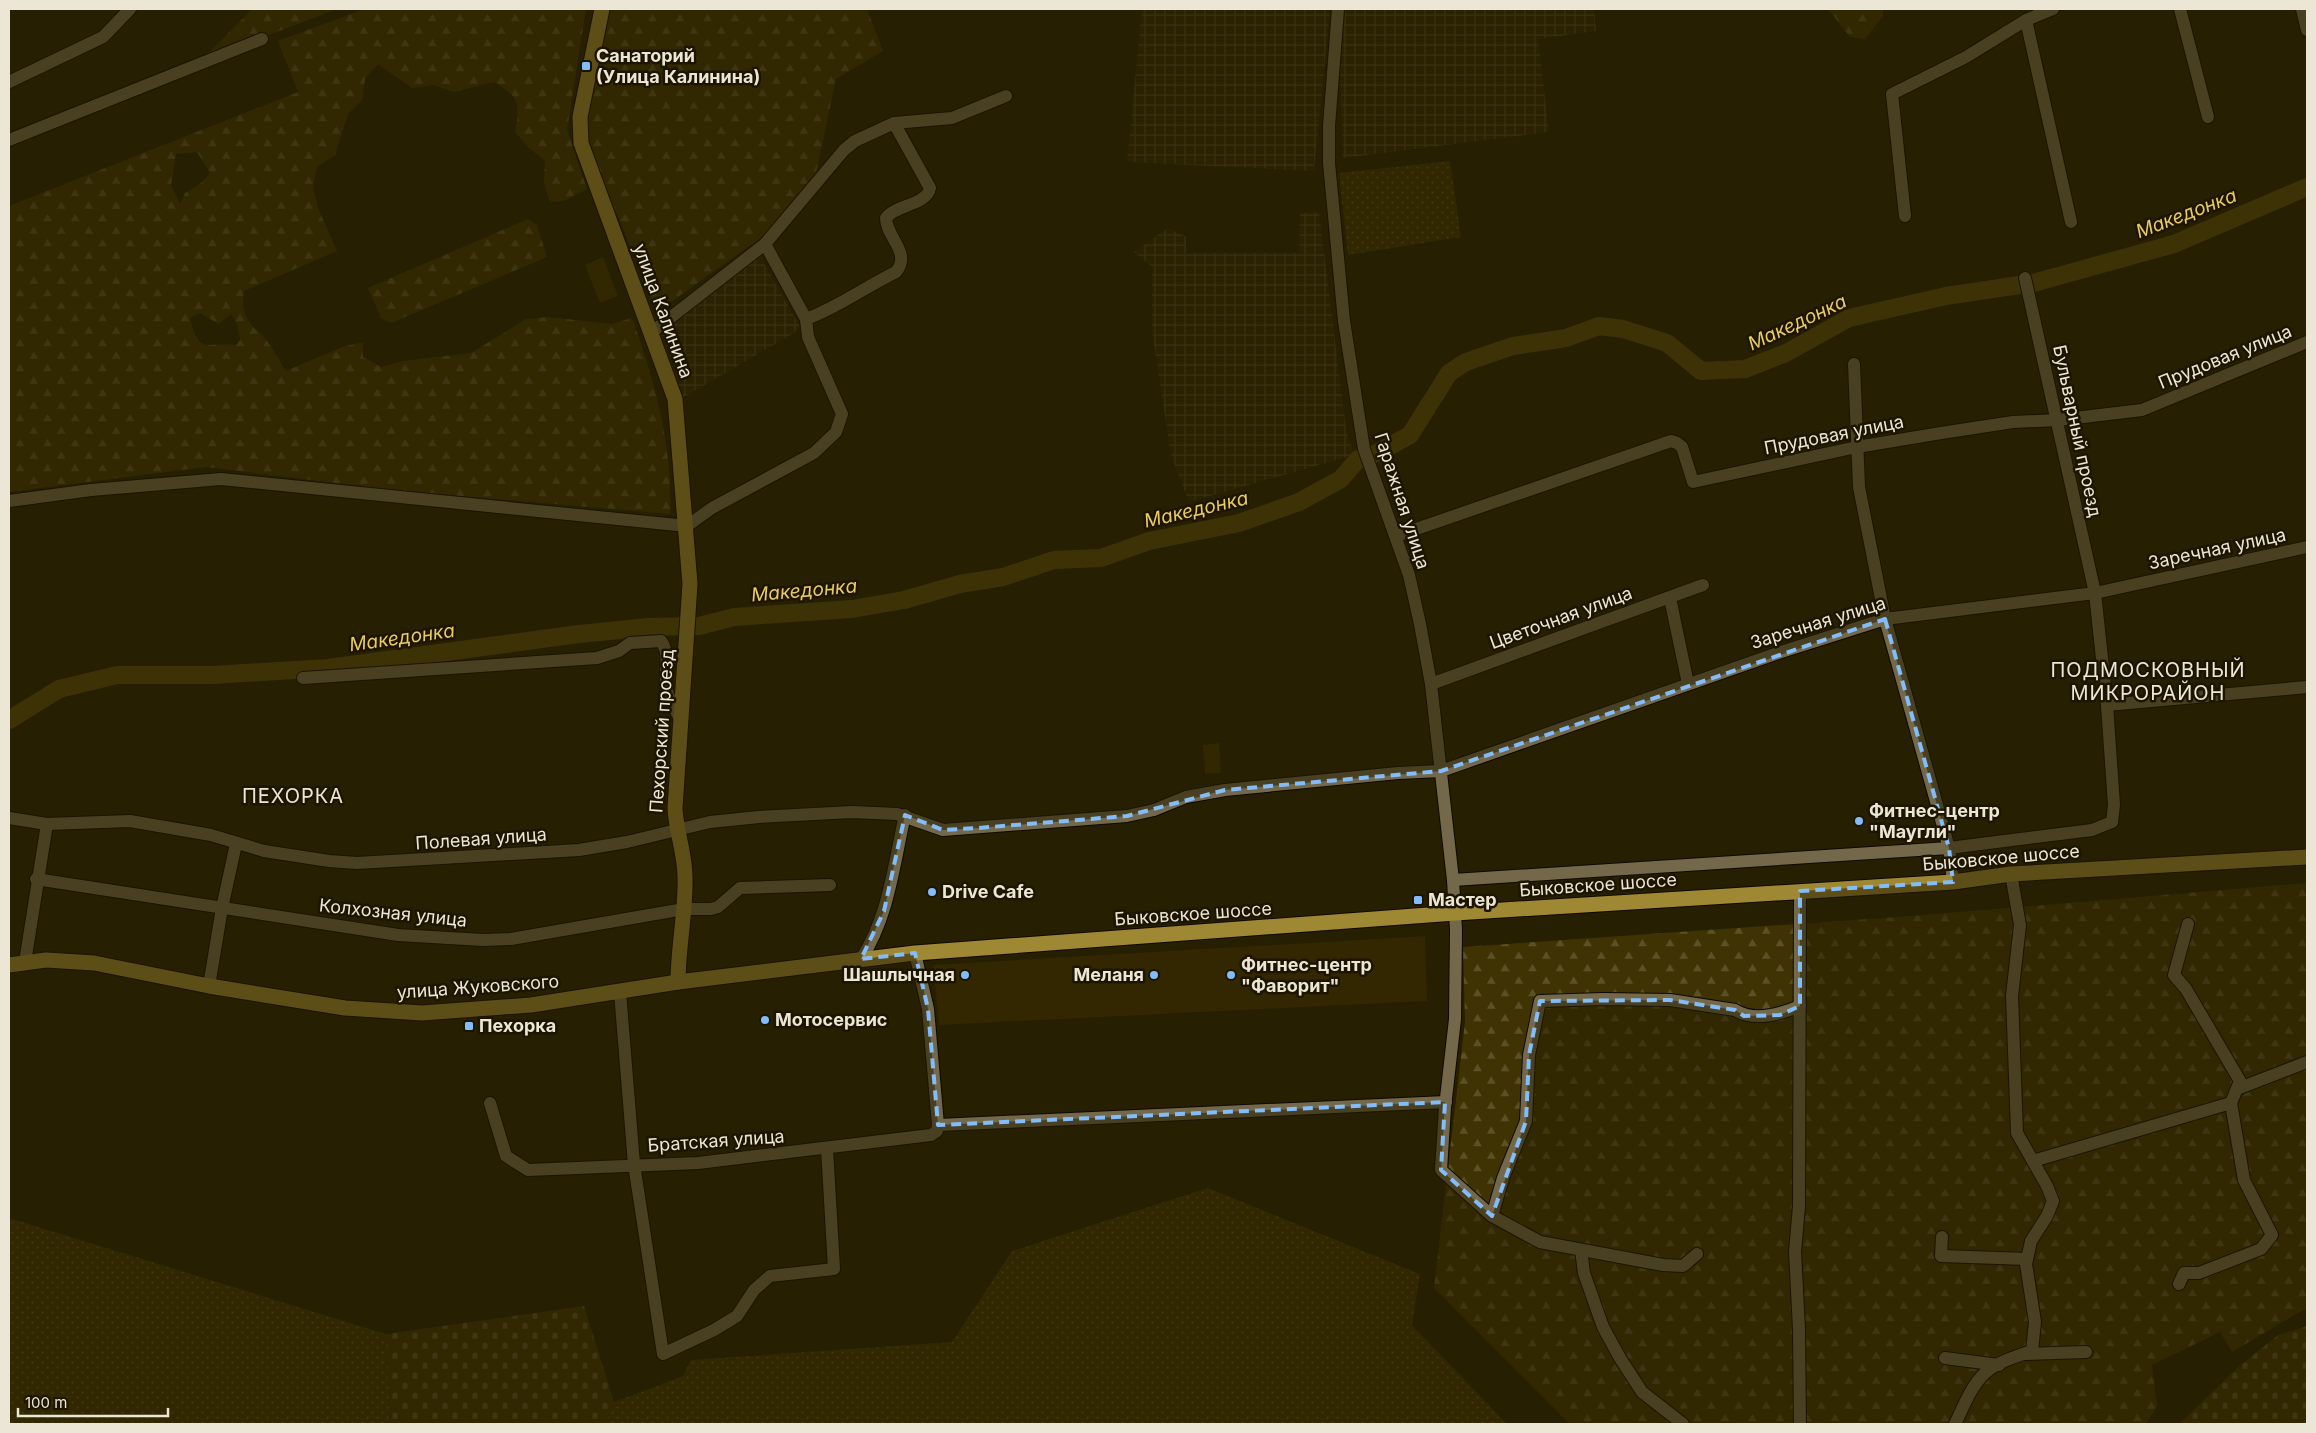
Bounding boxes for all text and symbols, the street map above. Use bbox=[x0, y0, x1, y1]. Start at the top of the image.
place label: Санаторий (Улица Калинина) bbox=[596, 45, 760, 87]
marker: Санаторий (Улица Калинина) bbox=[580, 60, 592, 72]
water label: Македонка bbox=[2132, 184, 2240, 243]
street label: улица Калинина bbox=[629, 241, 698, 381]
water label: Македонка bbox=[1744, 289, 1851, 355]
street label: Прудовая улица bbox=[2155, 320, 2295, 393]
street label: Бульварный проезд bbox=[2049, 343, 2106, 519]
street label: Прудовая улица bbox=[1762, 411, 1906, 458]
street label: Гаражная улица bbox=[1371, 430, 1434, 572]
water label: Македонка bbox=[1142, 486, 1251, 533]
street label: Заречная улица bbox=[2146, 524, 2288, 573]
water label: Македонка bbox=[750, 574, 858, 607]
street label: Цветочная улица bbox=[1487, 582, 1635, 653]
street label: Заречная улица bbox=[1748, 592, 1888, 653]
water label: Македонка bbox=[348, 619, 457, 656]
street label: Пехорский проезд bbox=[645, 648, 678, 814]
district label: ПОДМОСКОВНЫЙ МИКРОРАЙОН bbox=[2050, 657, 2246, 705]
district label: ПЕХОРКА bbox=[242, 784, 344, 808]
place label: Фитнес-центр "Маугли" bbox=[1869, 800, 2000, 842]
marker: Фитнес-центр "Маугли" bbox=[1853, 815, 1865, 827]
street label: Полевая улица bbox=[415, 823, 547, 854]
street label: Быковское шоссе bbox=[1921, 840, 2080, 875]
street label: Быковское шоссе bbox=[1519, 869, 1677, 900]
place label: Drive Cafe bbox=[942, 881, 1034, 902]
marker: Drive Cafe bbox=[926, 886, 938, 898]
place label: Мастер bbox=[1428, 889, 1497, 910]
street label: Колхозная улица bbox=[318, 894, 468, 931]
marker: Мастер bbox=[1412, 894, 1424, 906]
street label: Быковское шоссе bbox=[1114, 898, 1272, 929]
place label: Фитнес-центр "Фаворит" bbox=[1241, 954, 1372, 996]
place label: Шашлычная bbox=[843, 964, 955, 985]
place label: Меланя bbox=[1074, 964, 1144, 985]
marker: Шашлычная bbox=[959, 969, 971, 981]
marker: Меланя bbox=[1148, 969, 1160, 981]
marker: Фитнес-центр "Фаворит" bbox=[1225, 969, 1237, 981]
street label: улица Жуковского bbox=[396, 970, 560, 1003]
place label: Мотосервис bbox=[775, 1009, 887, 1030]
marker: Мотосервис bbox=[759, 1014, 771, 1026]
place label: Пехорка bbox=[479, 1015, 556, 1036]
marker: Пехорка bbox=[463, 1020, 475, 1032]
street label: Братская улица bbox=[647, 1125, 785, 1156]
scale bar bbox=[18, 1386, 168, 1418]
text: 100 m bbox=[25, 1393, 67, 1412]

